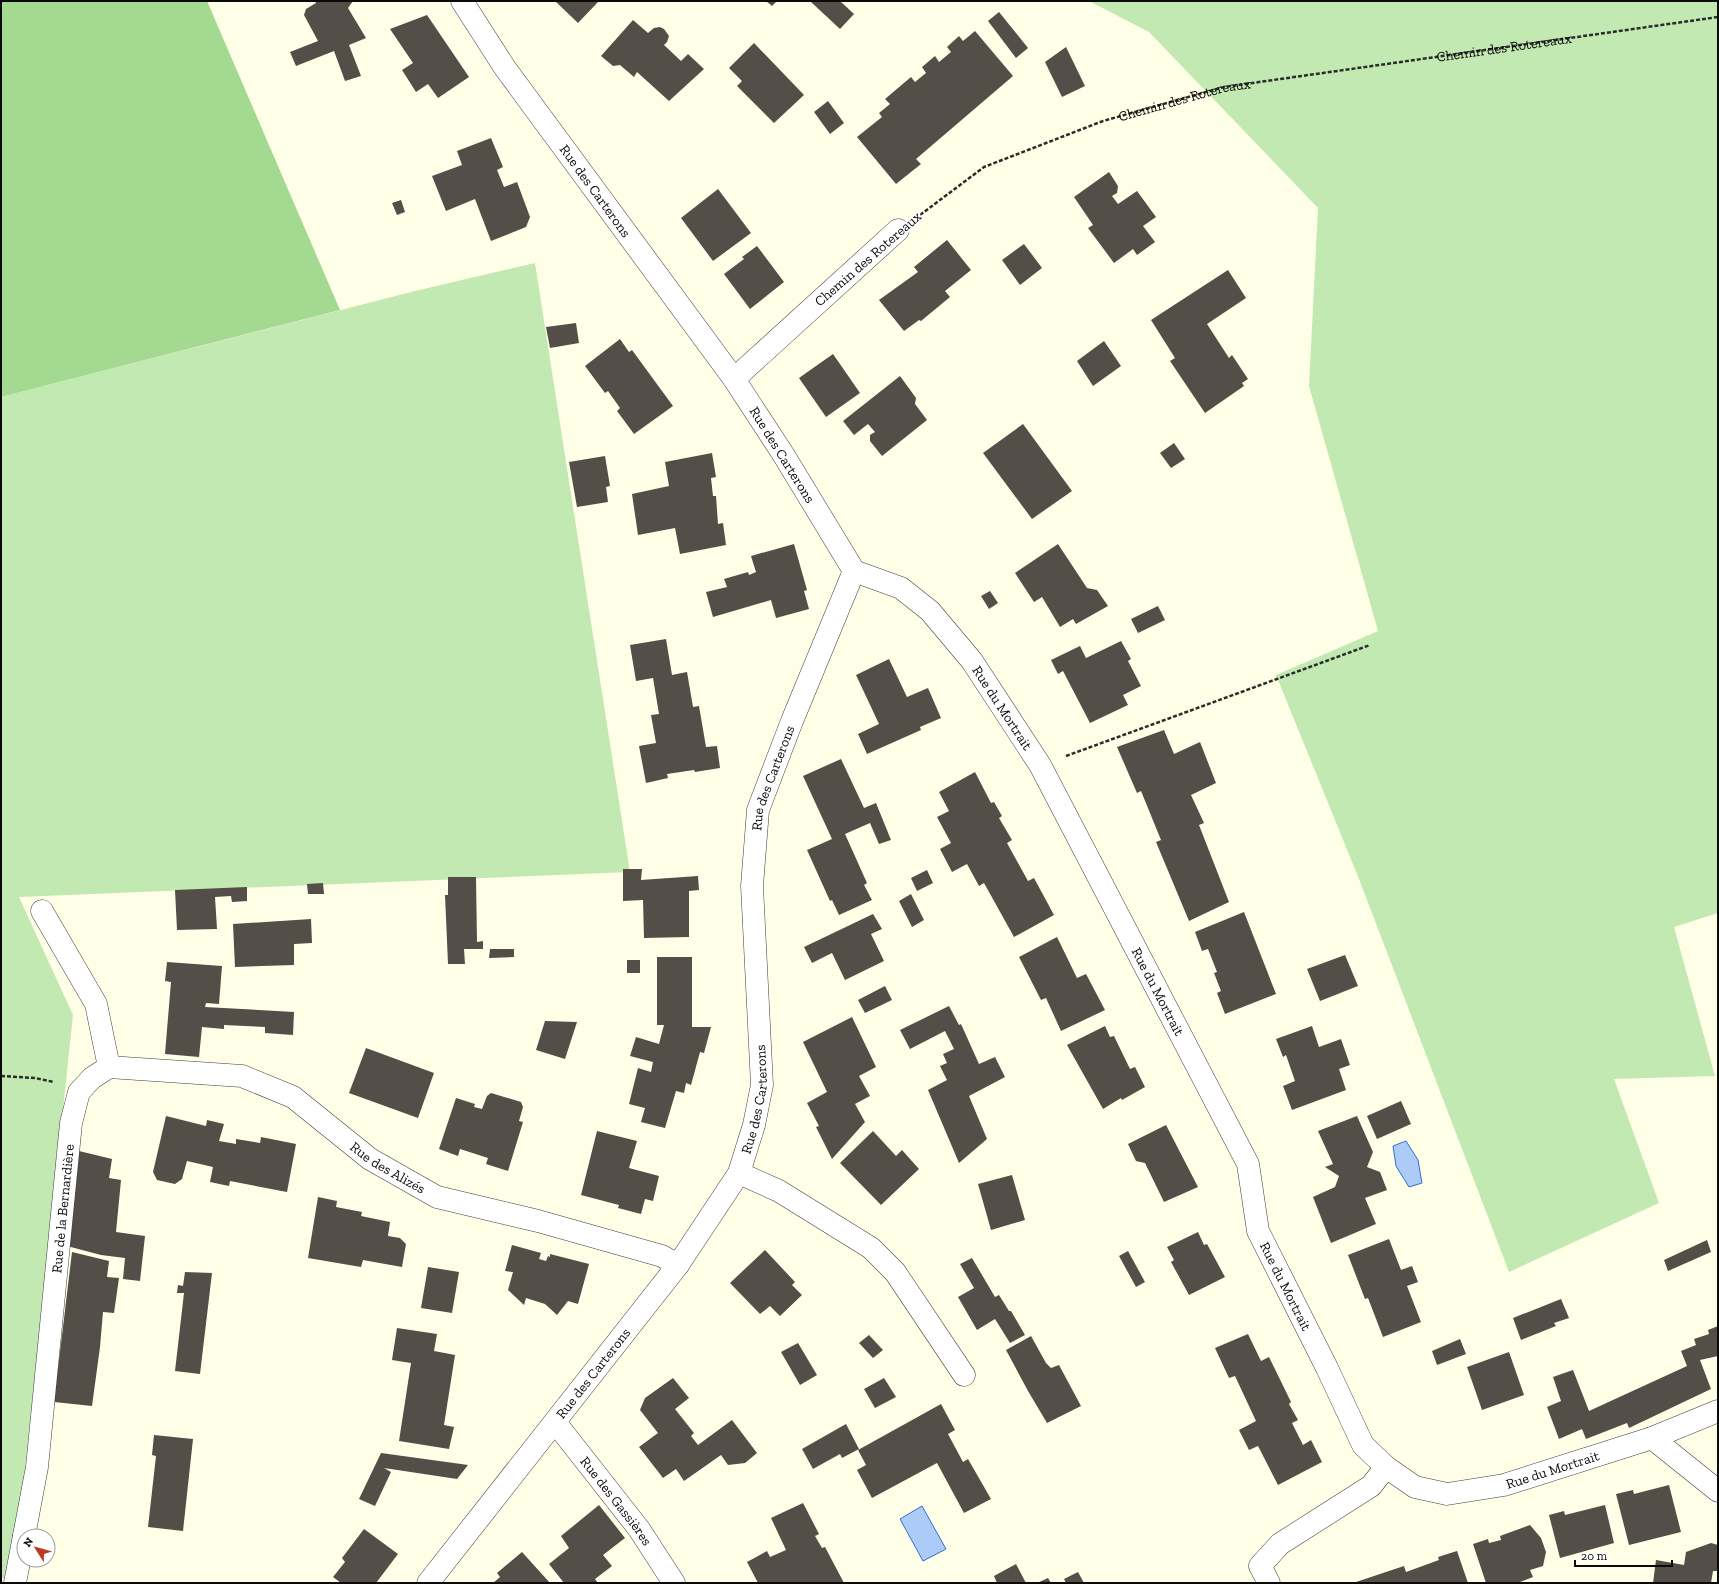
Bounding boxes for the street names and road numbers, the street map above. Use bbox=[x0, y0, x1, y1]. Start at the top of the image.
street label: Chemin des Rotereaux bbox=[1435, 29, 1573, 65]
street label: Chemin des Rotereaux bbox=[1116, 75, 1252, 125]
street label: Rue des Carterons bbox=[556, 141, 634, 241]
street label: Chemin des Rotereaux bbox=[811, 208, 925, 310]
street label: Rue des Carterons bbox=[746, 404, 818, 506]
street label: Rue du Mortrait bbox=[969, 662, 1037, 754]
street label: Rue des Carterons bbox=[748, 723, 798, 831]
street label: Rue du Mortrait bbox=[1128, 945, 1188, 1039]
street label: Rue des Carterons bbox=[737, 1044, 771, 1156]
street label: Rue des Alizés bbox=[347, 1138, 428, 1197]
street label: Rue de la Bernardière bbox=[48, 1143, 77, 1274]
street label: Rue du Mortrait bbox=[1256, 1239, 1316, 1334]
street label: Rue des Carterons bbox=[552, 1324, 634, 1422]
street label: Rue du Mortrait bbox=[1504, 1447, 1602, 1492]
street label: Rue des Gassières bbox=[577, 1453, 656, 1549]

